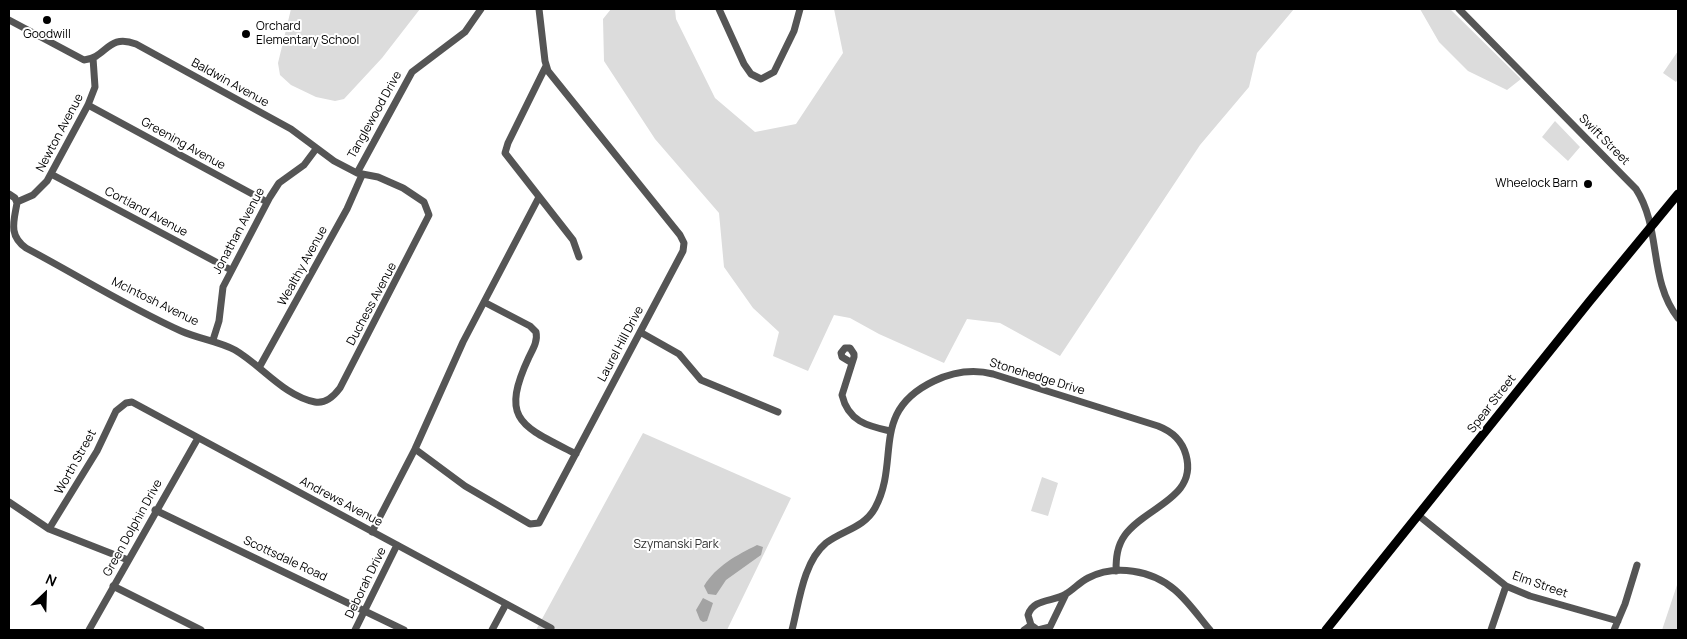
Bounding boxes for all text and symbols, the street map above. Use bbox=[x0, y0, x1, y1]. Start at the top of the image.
marker: Goodwill bbox=[41, 14, 53, 26]
place label: Orchard Elementary School bbox=[256, 20, 359, 48]
place label: Goodwill bbox=[23, 28, 71, 42]
marker: Orchard Elementary School bbox=[240, 28, 252, 40]
street label: Baldwin Avenue bbox=[189, 56, 271, 110]
street label: Tanglewood Drive bbox=[345, 69, 405, 161]
street label: Newton Avenue bbox=[33, 91, 87, 175]
street label: Swift Street bbox=[1576, 112, 1632, 168]
street label: Greening Avenue bbox=[138, 115, 228, 173]
place label: Wheelock Barn bbox=[1495, 177, 1578, 191]
marker: Wheelock Barn bbox=[1582, 178, 1594, 190]
street label: Cortland Avenue bbox=[102, 184, 190, 240]
street label: Jonathan Avenue bbox=[210, 185, 268, 277]
street label: Wealthy Avenue bbox=[275, 224, 331, 308]
street label: Duchess Avenue bbox=[344, 260, 400, 348]
street label: McIntosh Avenue bbox=[109, 275, 201, 329]
street label: Laurel Hill Drive bbox=[595, 304, 647, 384]
street label: Stonehedge Drive bbox=[988, 356, 1086, 398]
street label: Spear Street bbox=[1465, 372, 1519, 436]
street label: Worth Street bbox=[52, 427, 100, 497]
street label: Andrews Avenue bbox=[297, 474, 385, 530]
street label: Green Dolphin Drive bbox=[100, 477, 166, 579]
street label: Scottsdale Road bbox=[241, 533, 329, 585]
park label: Szymanski Park bbox=[633, 538, 719, 552]
street label: Deborah Drive bbox=[343, 545, 389, 621]
north arrow bbox=[20, 569, 70, 619]
text: N bbox=[43, 569, 60, 591]
street label: Elm Street bbox=[1510, 569, 1570, 601]

